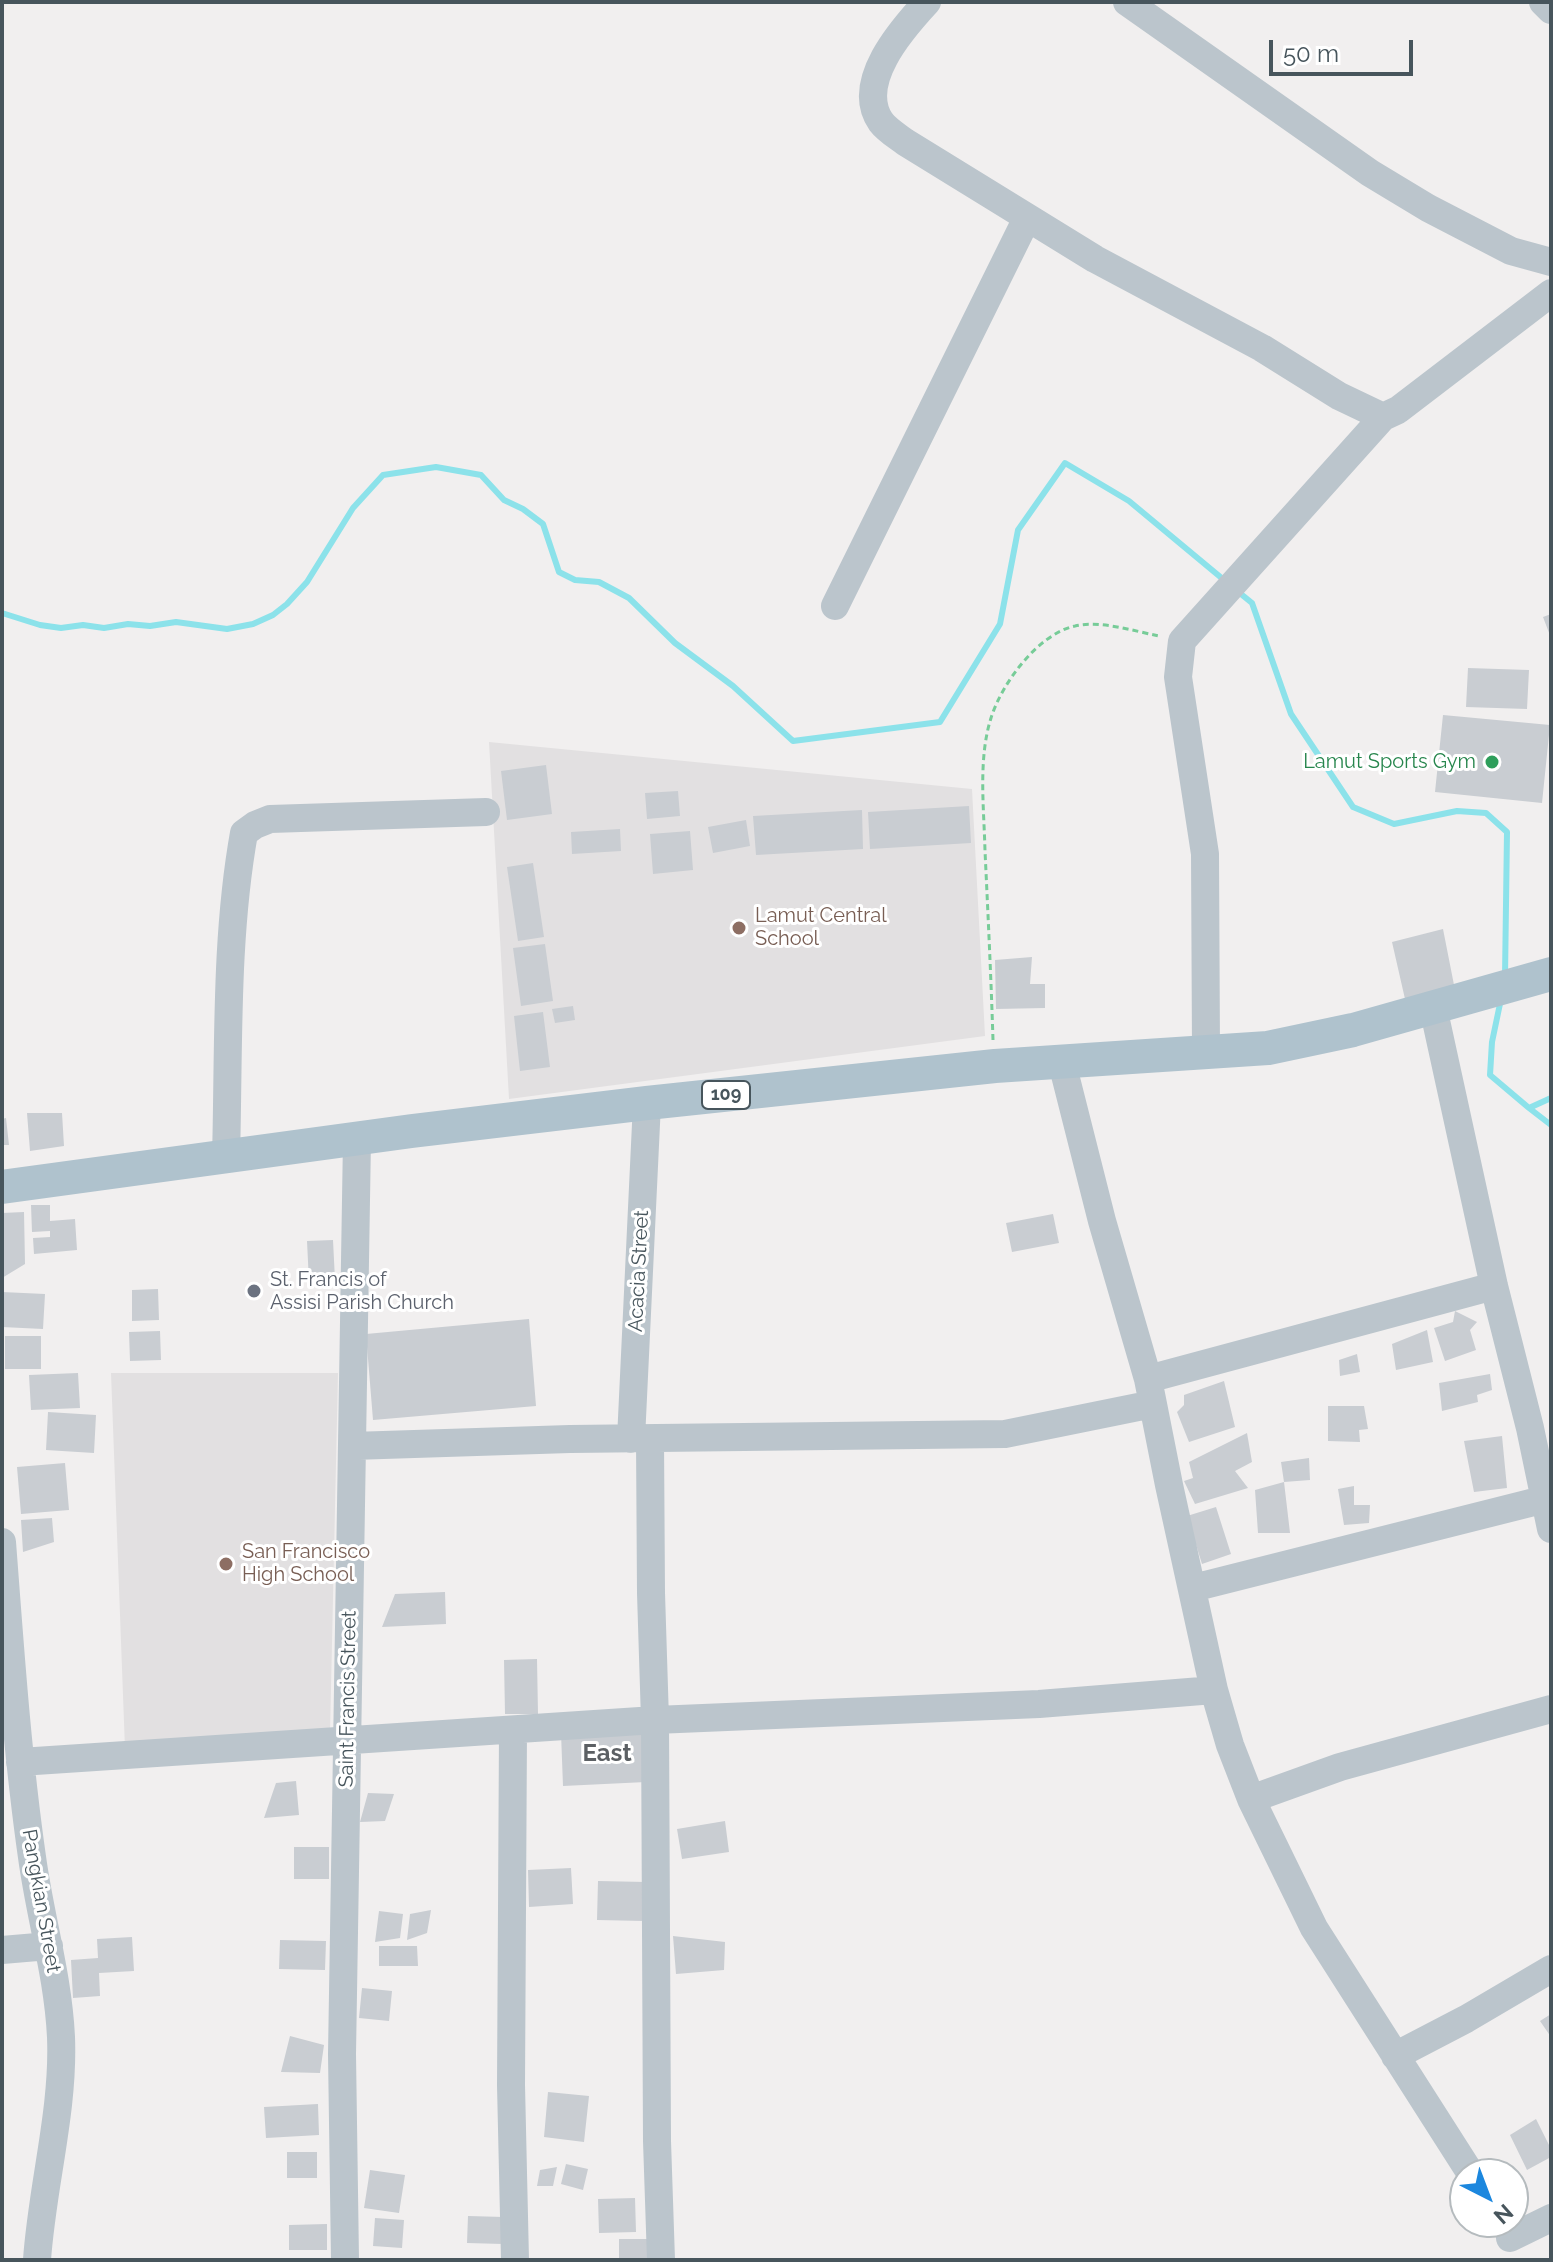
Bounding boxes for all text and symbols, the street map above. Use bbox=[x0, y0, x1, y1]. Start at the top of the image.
scale bar bbox=[1273, 24, 1417, 74]
text: 50 m bbox=[1283, 39, 1339, 68]
place label: Lamut Sports Gym bbox=[1303, 750, 1476, 774]
marker: Lamut Sports Gym bbox=[1483, 753, 1501, 771]
place label: Lamut Central School bbox=[755, 904, 887, 951]
marker: Lamut Central School bbox=[730, 919, 748, 937]
road number: 109 bbox=[702, 1081, 750, 1109]
street label: Acacia Street bbox=[624, 1210, 654, 1332]
place label: St. Francis of Assisi Parish Church bbox=[270, 1268, 454, 1315]
marker: St. Francis of Assisi Parish Church bbox=[245, 1282, 263, 1300]
place label: San Francisco High School bbox=[242, 1540, 370, 1587]
marker: San Francisco High School bbox=[217, 1555, 235, 1573]
street label: Saint Francis Street bbox=[334, 1610, 362, 1788]
district label: East bbox=[582, 1740, 632, 1768]
street label: Pangkian Street bbox=[17, 1827, 65, 1975]
north arrow bbox=[1449, 2158, 1529, 2238]
text: N bbox=[1489, 2199, 1519, 2230]

